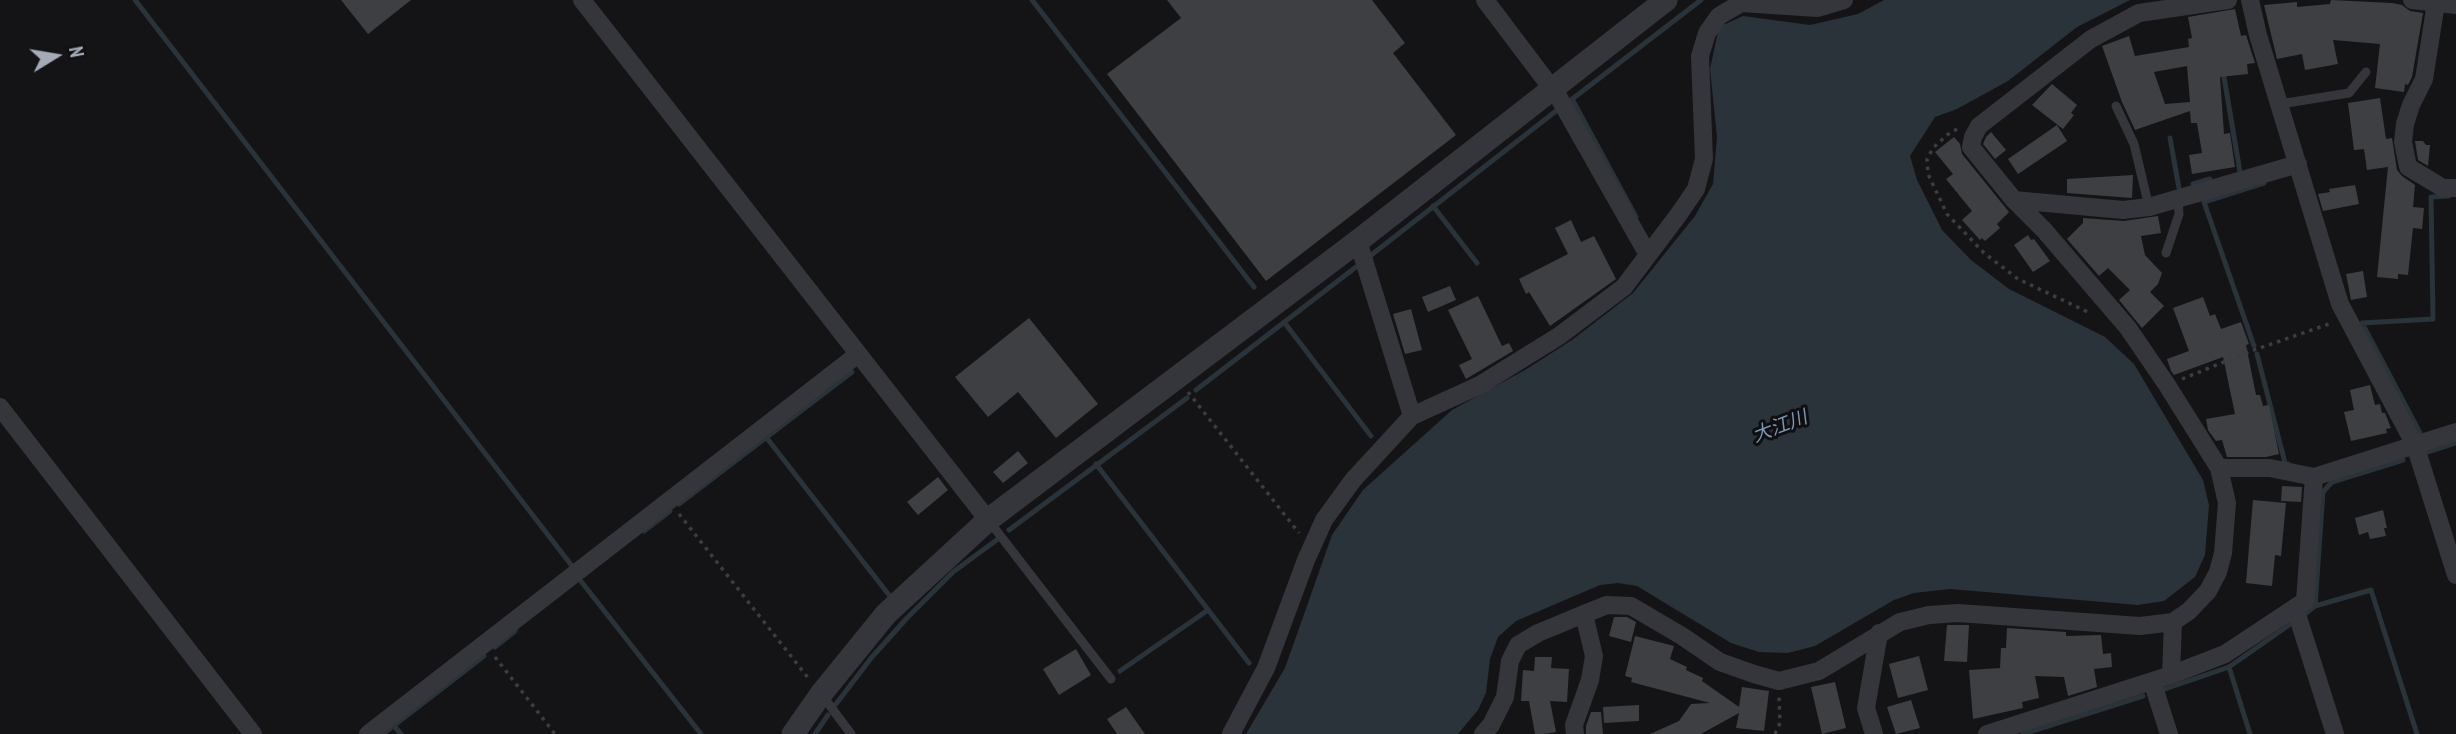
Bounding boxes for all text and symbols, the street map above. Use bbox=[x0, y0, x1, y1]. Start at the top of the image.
north arrow bbox=[21, 21, 91, 91]
text: N bbox=[64, 45, 89, 59]
water label: 大江川 bbox=[1749, 406, 1811, 448]

